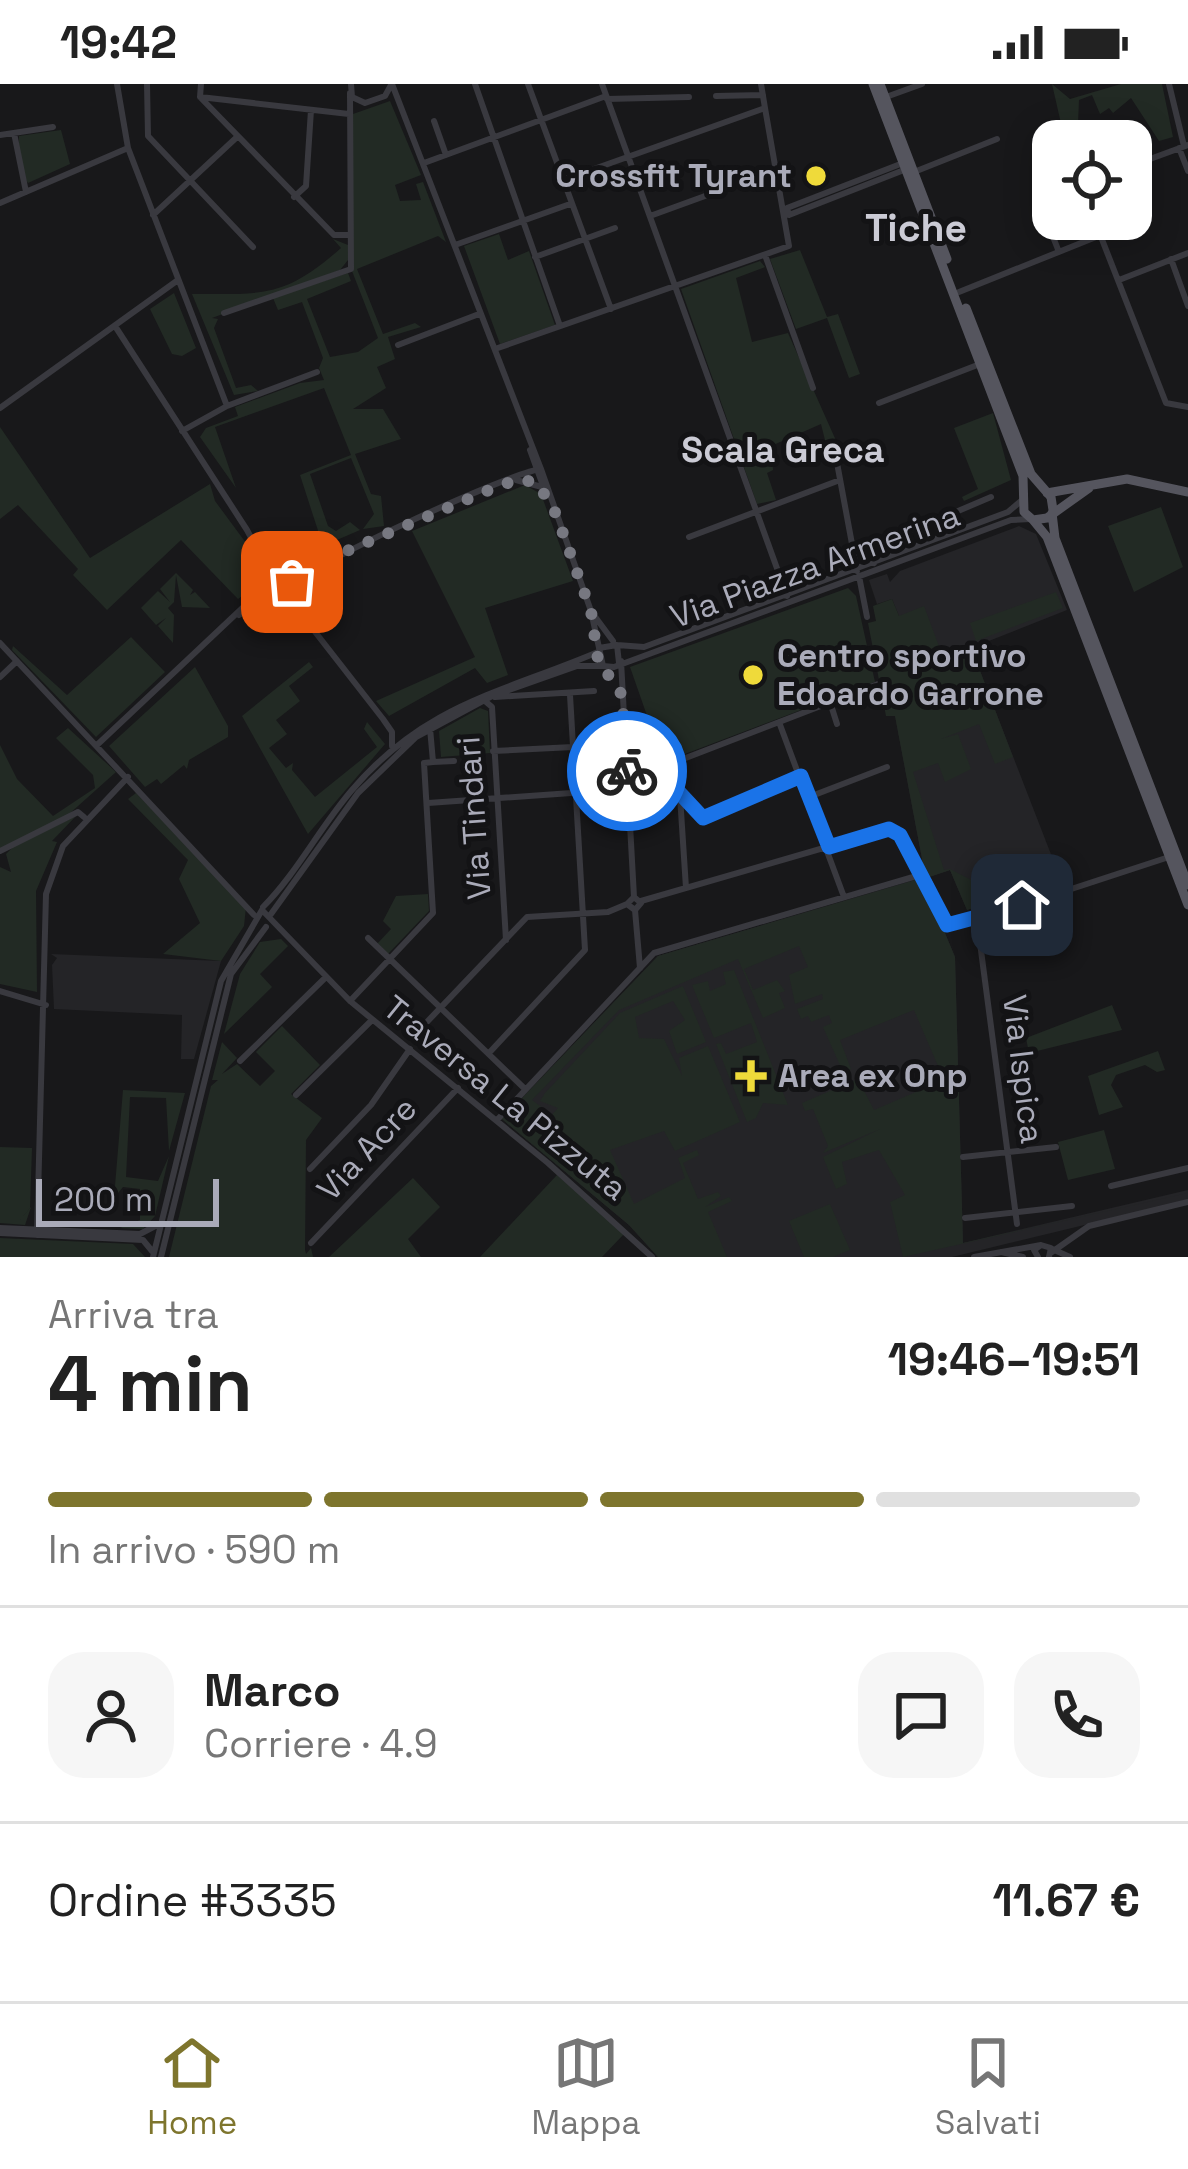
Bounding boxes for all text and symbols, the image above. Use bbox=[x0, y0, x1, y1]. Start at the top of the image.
text: 19:42 bbox=[60, 14, 177, 71]
map controls bbox=[1032, 120, 1152, 240]
button: locate bbox=[1032, 120, 1152, 240]
place label: Crossfit Tyrant bbox=[555, 155, 792, 197]
marker: Crossfit Tyrant bbox=[803, 163, 829, 189]
district label: Tiche bbox=[865, 203, 967, 252]
district label: Scala Greca bbox=[681, 427, 885, 473]
street label: Via Piazza Armerina bbox=[664, 494, 966, 638]
pin bbox=[241, 531, 343, 633]
icon: bag bbox=[259, 549, 325, 615]
place label: Centro sportivo Edoardo Garrone bbox=[777, 635, 1044, 715]
marker: Centro sportivo Edoardo Garrone bbox=[740, 662, 766, 688]
courier bbox=[567, 711, 687, 831]
street label: Via Tindari bbox=[447, 735, 501, 901]
icon: bike bbox=[594, 738, 660, 804]
pin bbox=[971, 854, 1073, 956]
icon: home bbox=[989, 872, 1055, 938]
street label: Traversa La Pizzuta bbox=[374, 987, 636, 1209]
street label: Via Ispica bbox=[993, 992, 1053, 1146]
place label: Area ex Onp bbox=[778, 1055, 968, 1097]
marker: Area ex Onp bbox=[735, 1060, 767, 1092]
street label: Via Acre bbox=[308, 1088, 426, 1210]
scale bar bbox=[36, 1173, 219, 1226]
text: 200 m bbox=[54, 1179, 153, 1221]
text: Arriva tra bbox=[48, 1290, 219, 1339]
text: 19:46–19:51 bbox=[888, 1331, 1140, 1388]
text: 4 min bbox=[48, 1334, 253, 1434]
text: In arrivo · 590 m bbox=[48, 1525, 340, 1574]
button: person bbox=[48, 1652, 174, 1778]
button: chat bbox=[858, 1652, 984, 1778]
button: phone bbox=[1014, 1652, 1140, 1778]
text: Marco bbox=[204, 1662, 341, 1719]
text: Corriere · 4.9 bbox=[204, 1719, 438, 1768]
text: Ordine #3335 bbox=[48, 1872, 337, 1929]
text: 11.67 € bbox=[992, 1872, 1140, 1929]
tab: Home bbox=[147, 2030, 237, 2144]
tab: Mappa bbox=[532, 2030, 641, 2144]
tab: Salvati bbox=[935, 2030, 1041, 2144]

